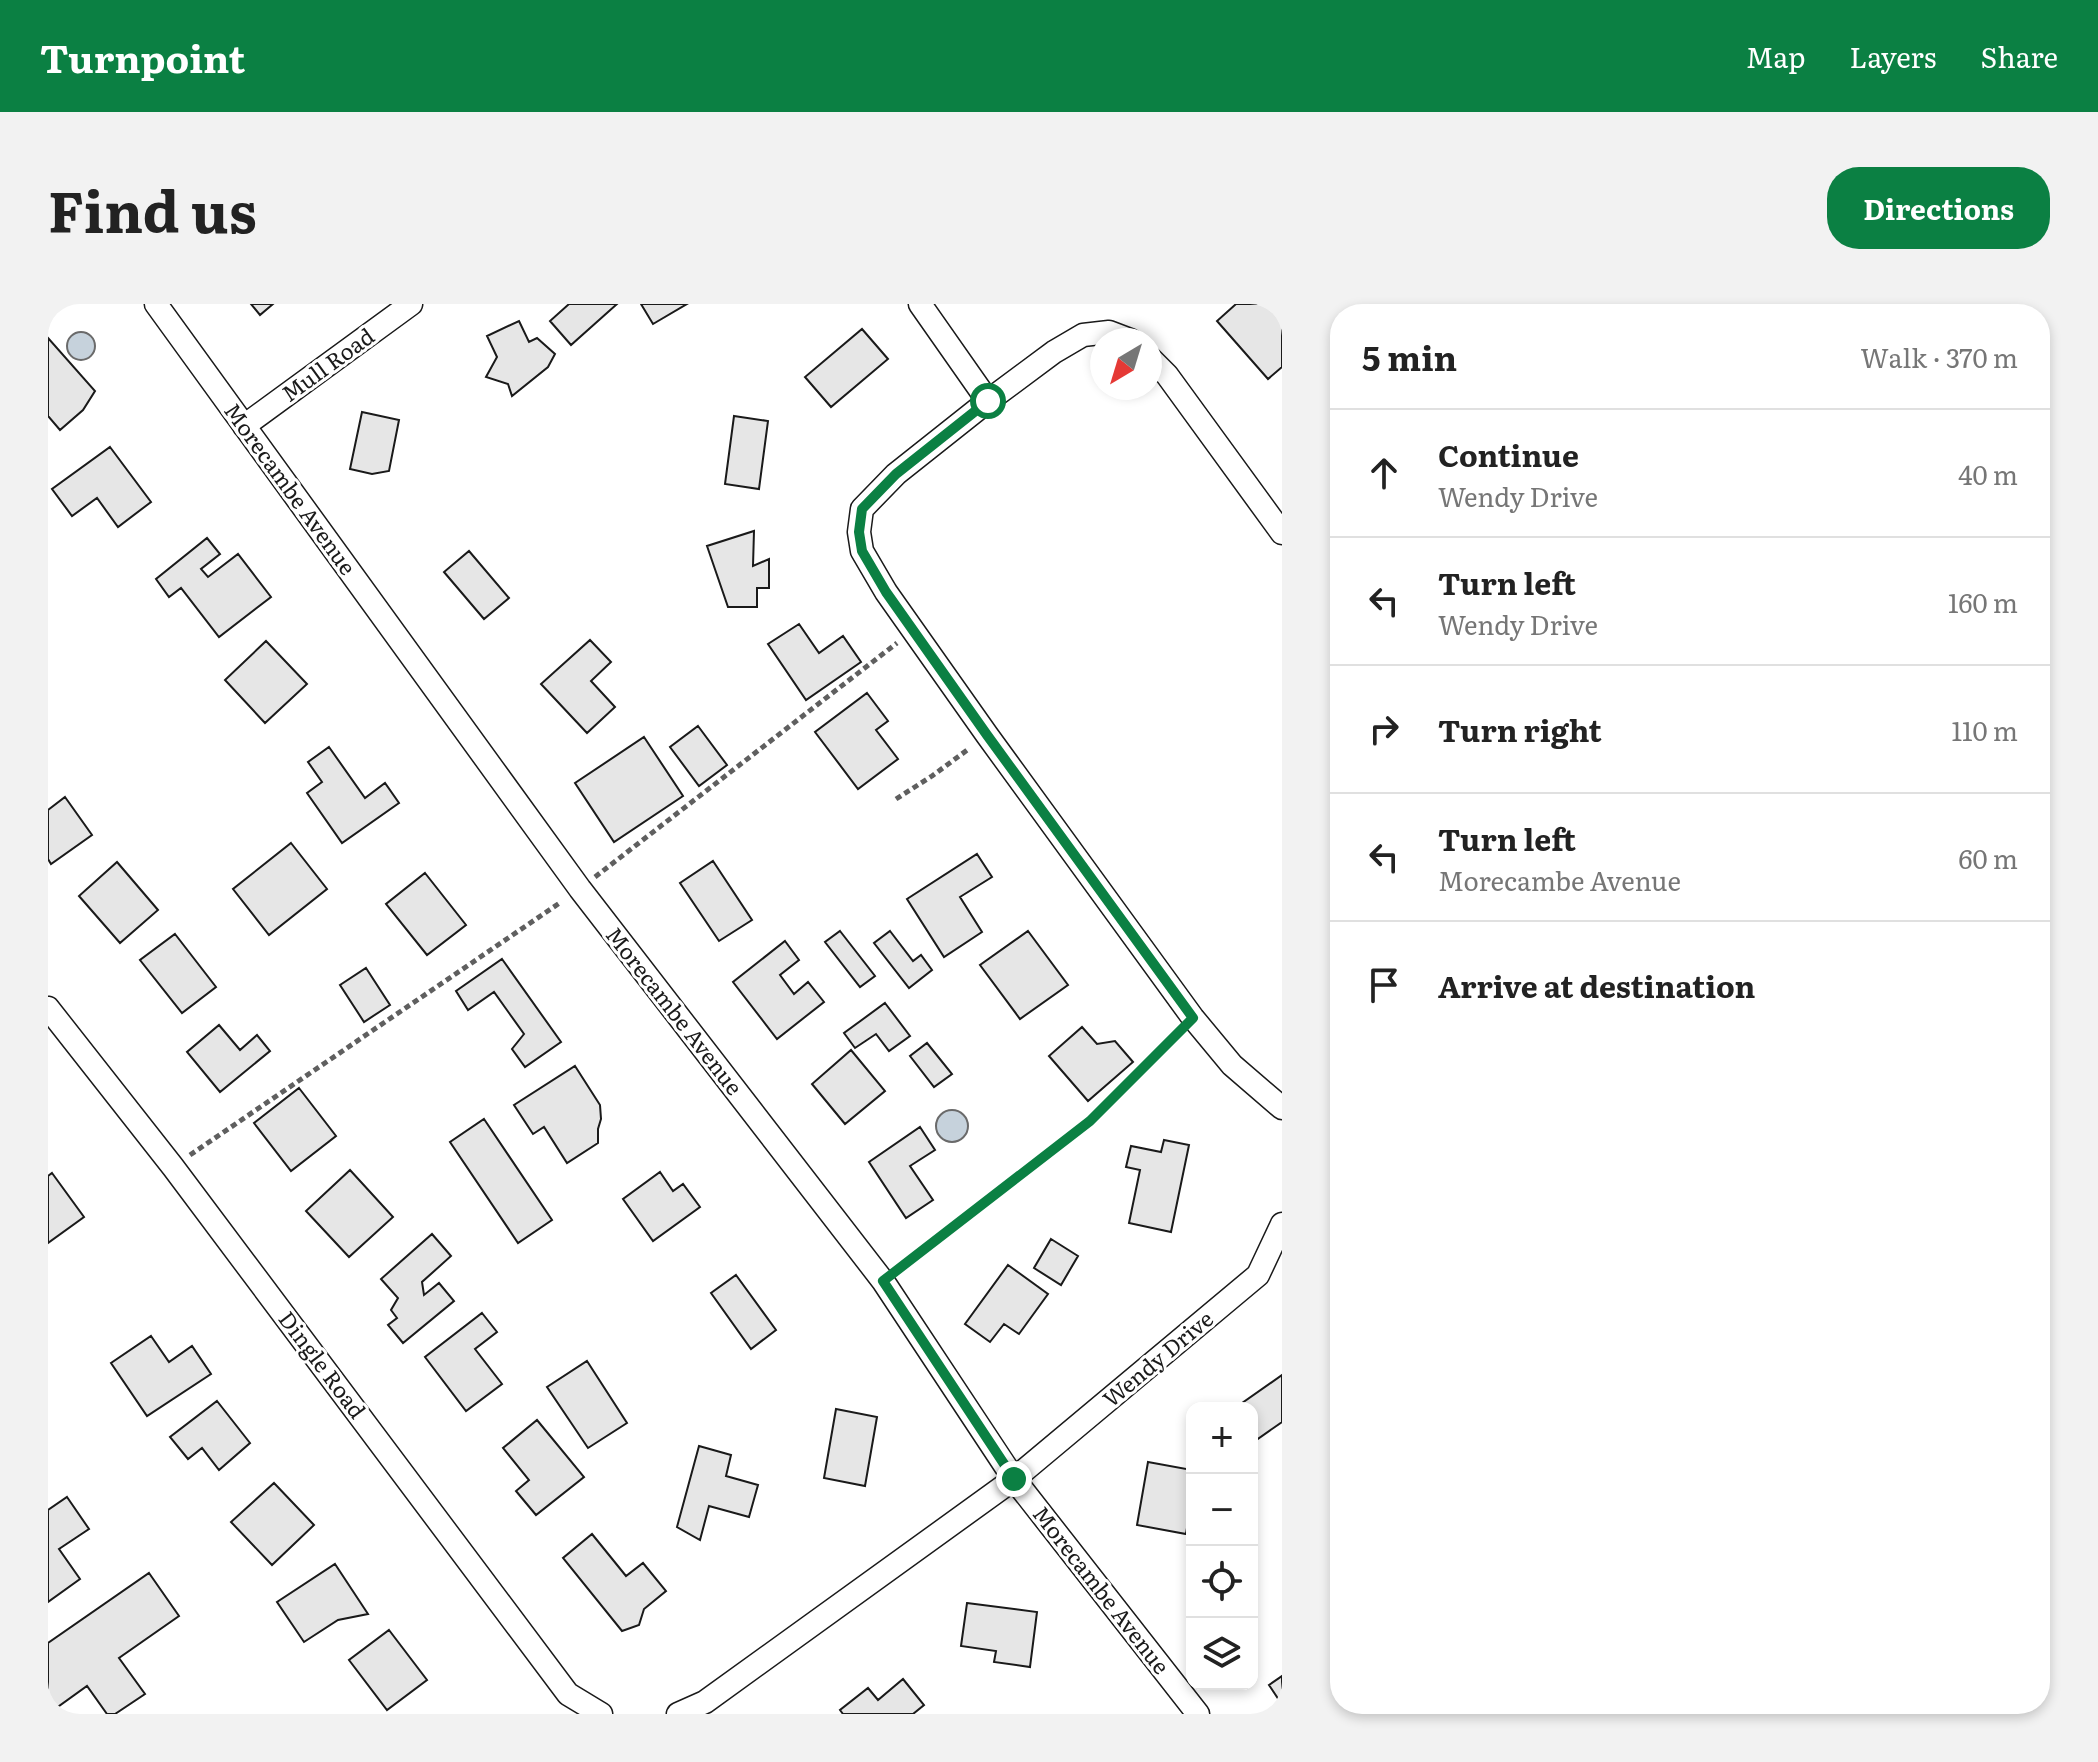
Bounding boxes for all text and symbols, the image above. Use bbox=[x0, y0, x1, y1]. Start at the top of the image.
text: Turnpoint bbox=[40, 28, 245, 85]
text: Map bbox=[1746, 35, 1805, 77]
text: Layers bbox=[1849, 35, 1936, 77]
text: Share bbox=[1980, 35, 2058, 77]
text: Find us bbox=[48, 167, 257, 250]
button: Directions bbox=[1827, 167, 2050, 249]
street label: Mull Road bbox=[274, 319, 380, 409]
north arrow bbox=[1090, 328, 1162, 400]
text: 5 min bbox=[1362, 331, 1457, 381]
text: Walk · 370 m bbox=[1860, 337, 2018, 376]
route start bbox=[970, 383, 1006, 419]
street label: Morecambe Avenue bbox=[217, 395, 365, 581]
text: Continue bbox=[1438, 432, 1579, 476]
icon: ahead bbox=[1362, 451, 1406, 495]
text: 40 m bbox=[1958, 454, 2018, 493]
text: Wendy Drive bbox=[1438, 476, 1598, 515]
text: Turn left bbox=[1438, 560, 1576, 604]
icon: left bbox=[1362, 579, 1406, 623]
text: 160 m bbox=[1948, 582, 2018, 621]
text: Wendy Drive bbox=[1438, 604, 1598, 643]
icon: right bbox=[1362, 707, 1406, 751]
text: Turn right bbox=[1438, 707, 1602, 751]
text: 110 m bbox=[1951, 710, 2018, 749]
text: Turn left bbox=[1438, 816, 1576, 860]
icon: left bbox=[1362, 835, 1406, 879]
text: 60 m bbox=[1959, 838, 2018, 877]
text: Morecambe Avenue bbox=[1438, 860, 1681, 899]
street label: Morecambe Avenue bbox=[599, 919, 751, 1101]
icon: arrive bbox=[1362, 963, 1406, 1007]
text: Arrive at destination bbox=[1438, 963, 1755, 1007]
street label: Wendy Drive bbox=[1095, 1302, 1219, 1414]
street label: Dingle Road bbox=[272, 1303, 375, 1425]
map controls bbox=[1186, 1402, 1258, 1690]
button: + bbox=[1186, 1402, 1258, 1474]
route end bbox=[996, 1461, 1032, 1497]
button: − bbox=[1186, 1474, 1258, 1546]
street label: Morecambe Avenue bbox=[1026, 1498, 1178, 1680]
button: locate bbox=[1186, 1546, 1258, 1618]
button: layers bbox=[1186, 1618, 1258, 1690]

